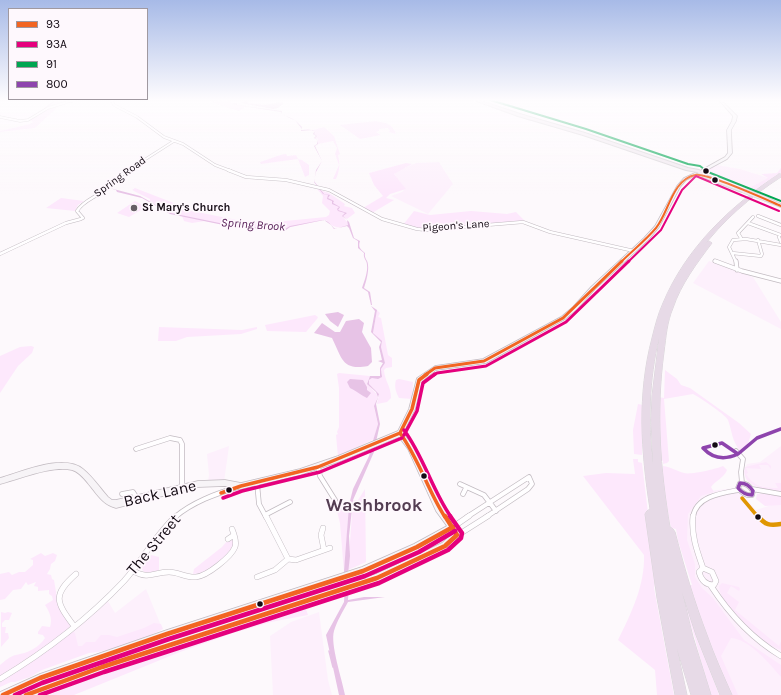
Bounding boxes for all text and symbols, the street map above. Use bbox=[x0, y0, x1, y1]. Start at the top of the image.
legend bbox=[8, 8, 148, 100]
text: 93 bbox=[46, 17, 60, 31]
text: 93A bbox=[46, 37, 67, 51]
text: 91 bbox=[46, 57, 57, 71]
text: 800 bbox=[46, 77, 68, 91]
street label: Spring Road bbox=[91, 154, 149, 200]
unlabelled marker bbox=[701, 166, 711, 176]
unlabelled marker bbox=[710, 175, 720, 185]
place label: St Mary's Church bbox=[142, 201, 230, 215]
marker: St Mary's Church bbox=[129, 203, 139, 213]
water label: Spring Brook bbox=[220, 216, 286, 234]
street label: Pigeon's Lane bbox=[422, 217, 490, 235]
unlabelled marker bbox=[710, 440, 720, 450]
unlabelled marker bbox=[419, 471, 429, 481]
street label: Back Lane bbox=[122, 476, 198, 512]
unlabelled marker bbox=[224, 485, 234, 495]
district label: Washbrook bbox=[326, 495, 422, 517]
street label: The Street bbox=[123, 511, 185, 579]
unlabelled marker bbox=[753, 512, 763, 522]
unlabelled marker bbox=[255, 599, 265, 609]

